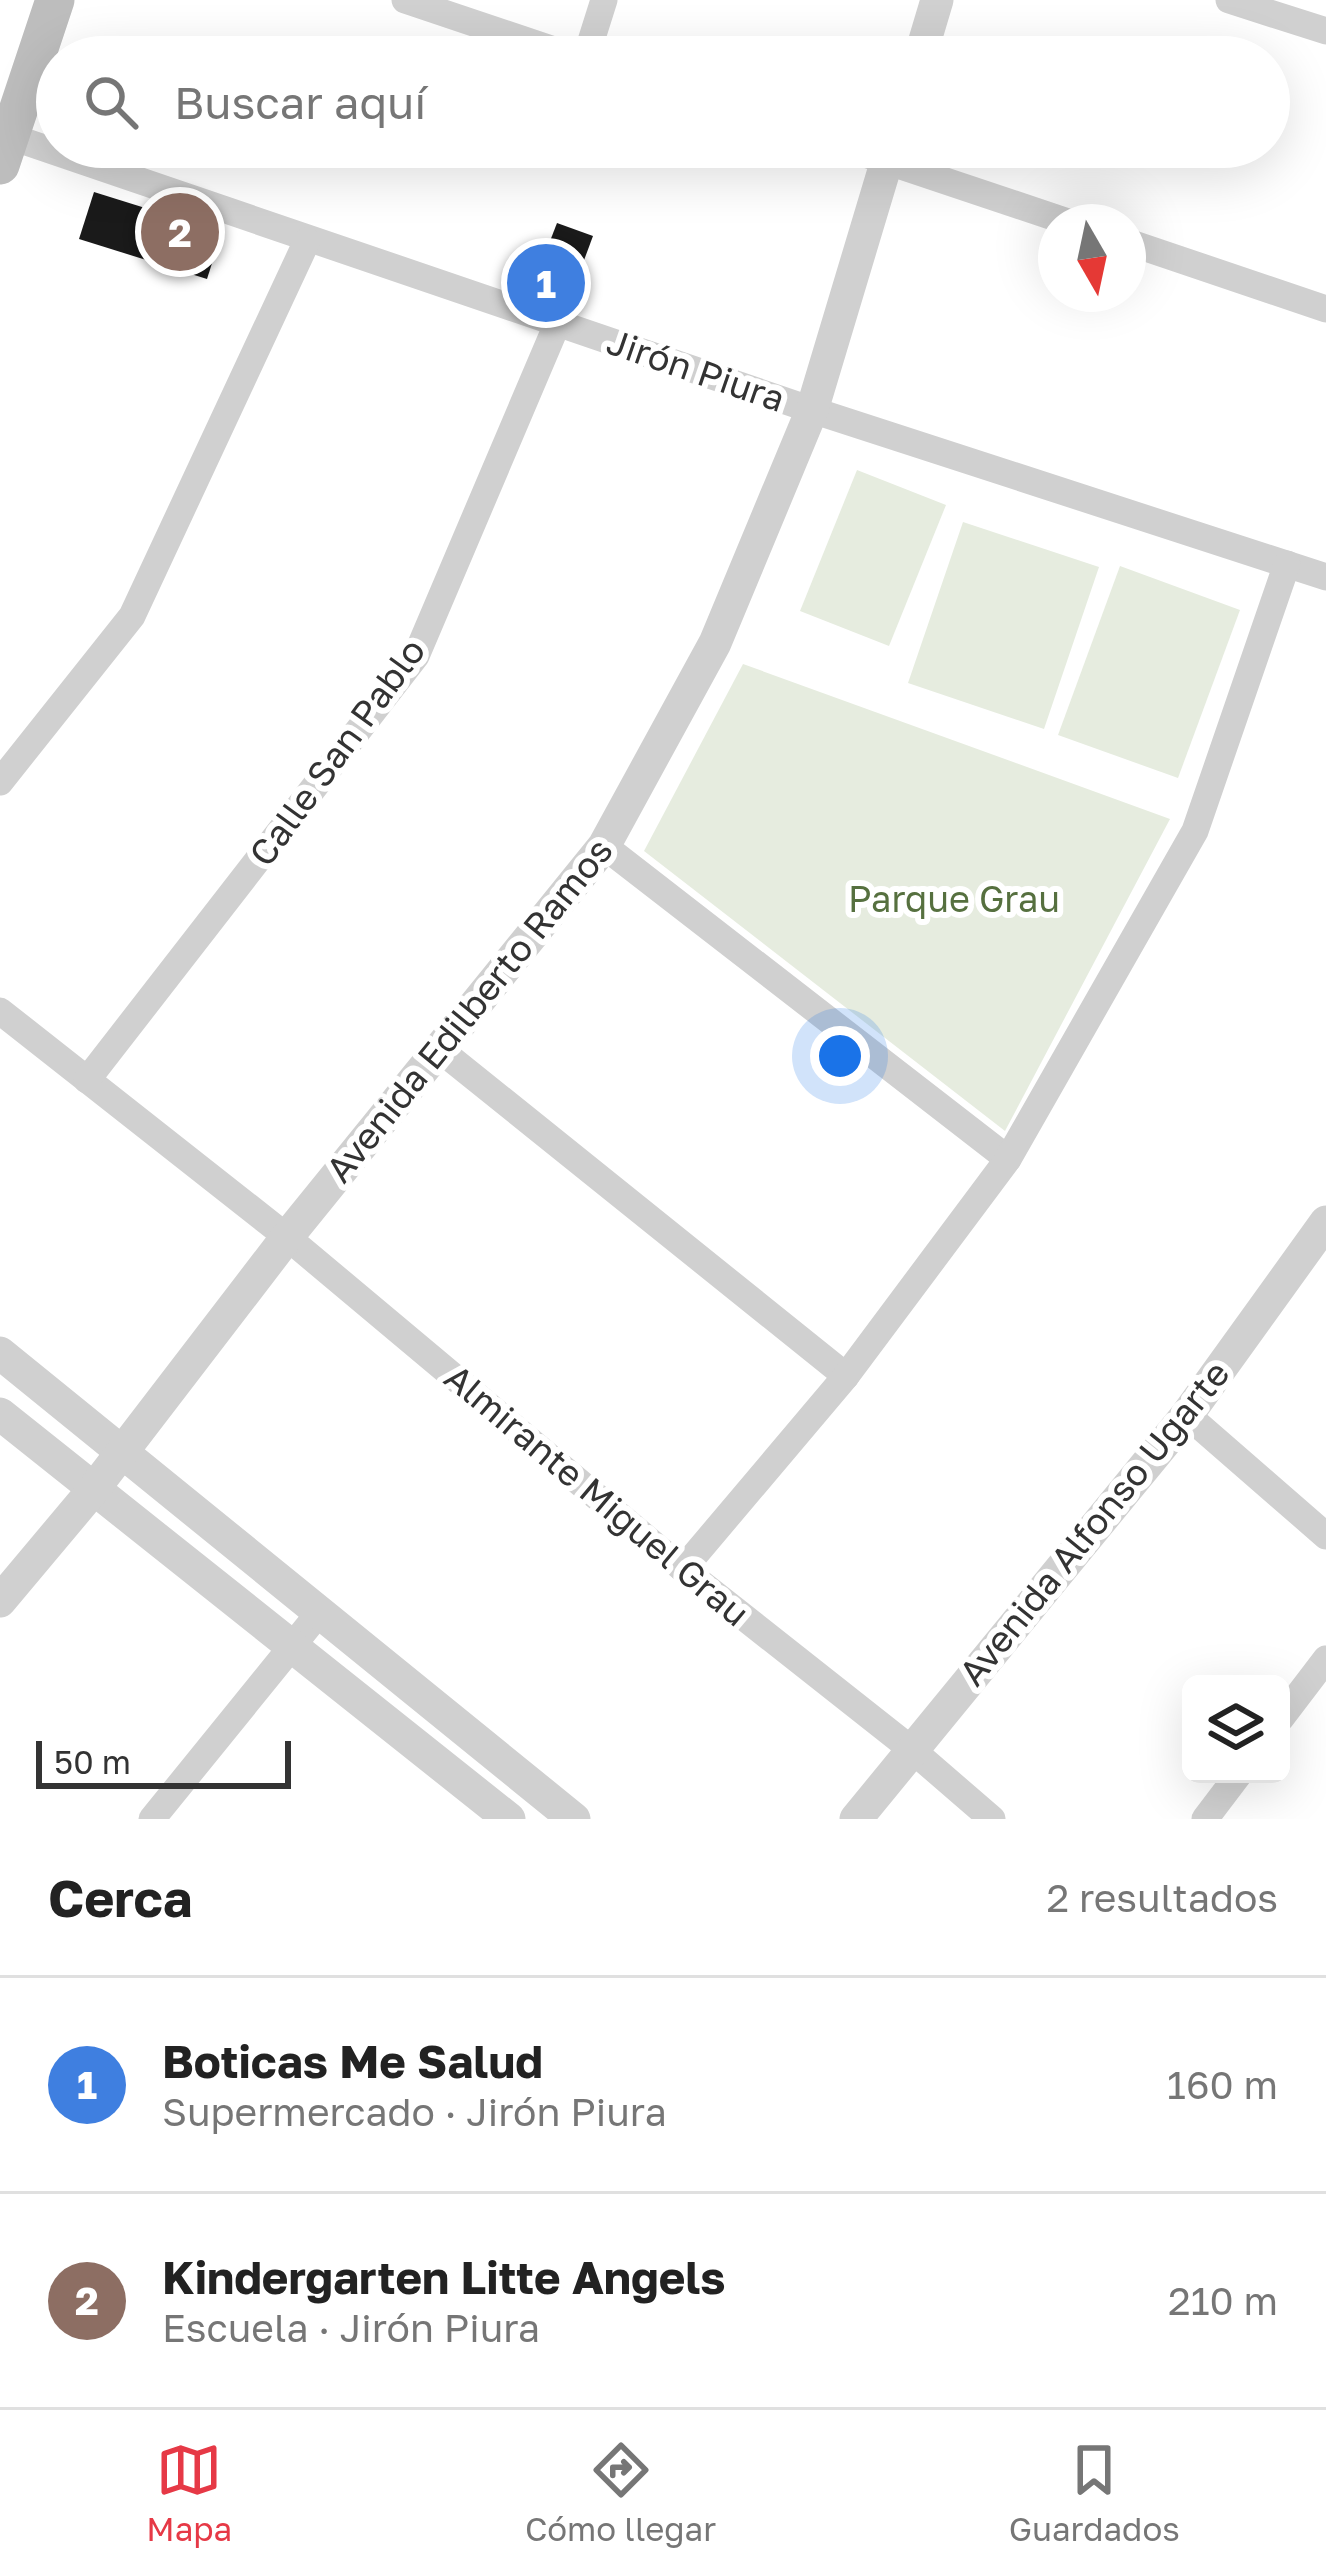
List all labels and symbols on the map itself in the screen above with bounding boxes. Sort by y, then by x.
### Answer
pin: 2 [141,187,219,277]
north arrow [1038,204,1146,312]
pin: 1 [507,238,585,328]
street label: Jirón Piura [602,319,791,420]
street label: Calle San Pablo [240,630,433,874]
street label: Avenida Edilberto Ramos [317,829,621,1190]
park label: Parque Grau [848,877,1060,920]
your location [810,1026,870,1086]
street label: Avenida Alfonso Ugarte [950,1352,1238,1693]
street label: Almirante Miguel Grau [437,1355,758,1634]
scale bar [36,1735,291,1788]

